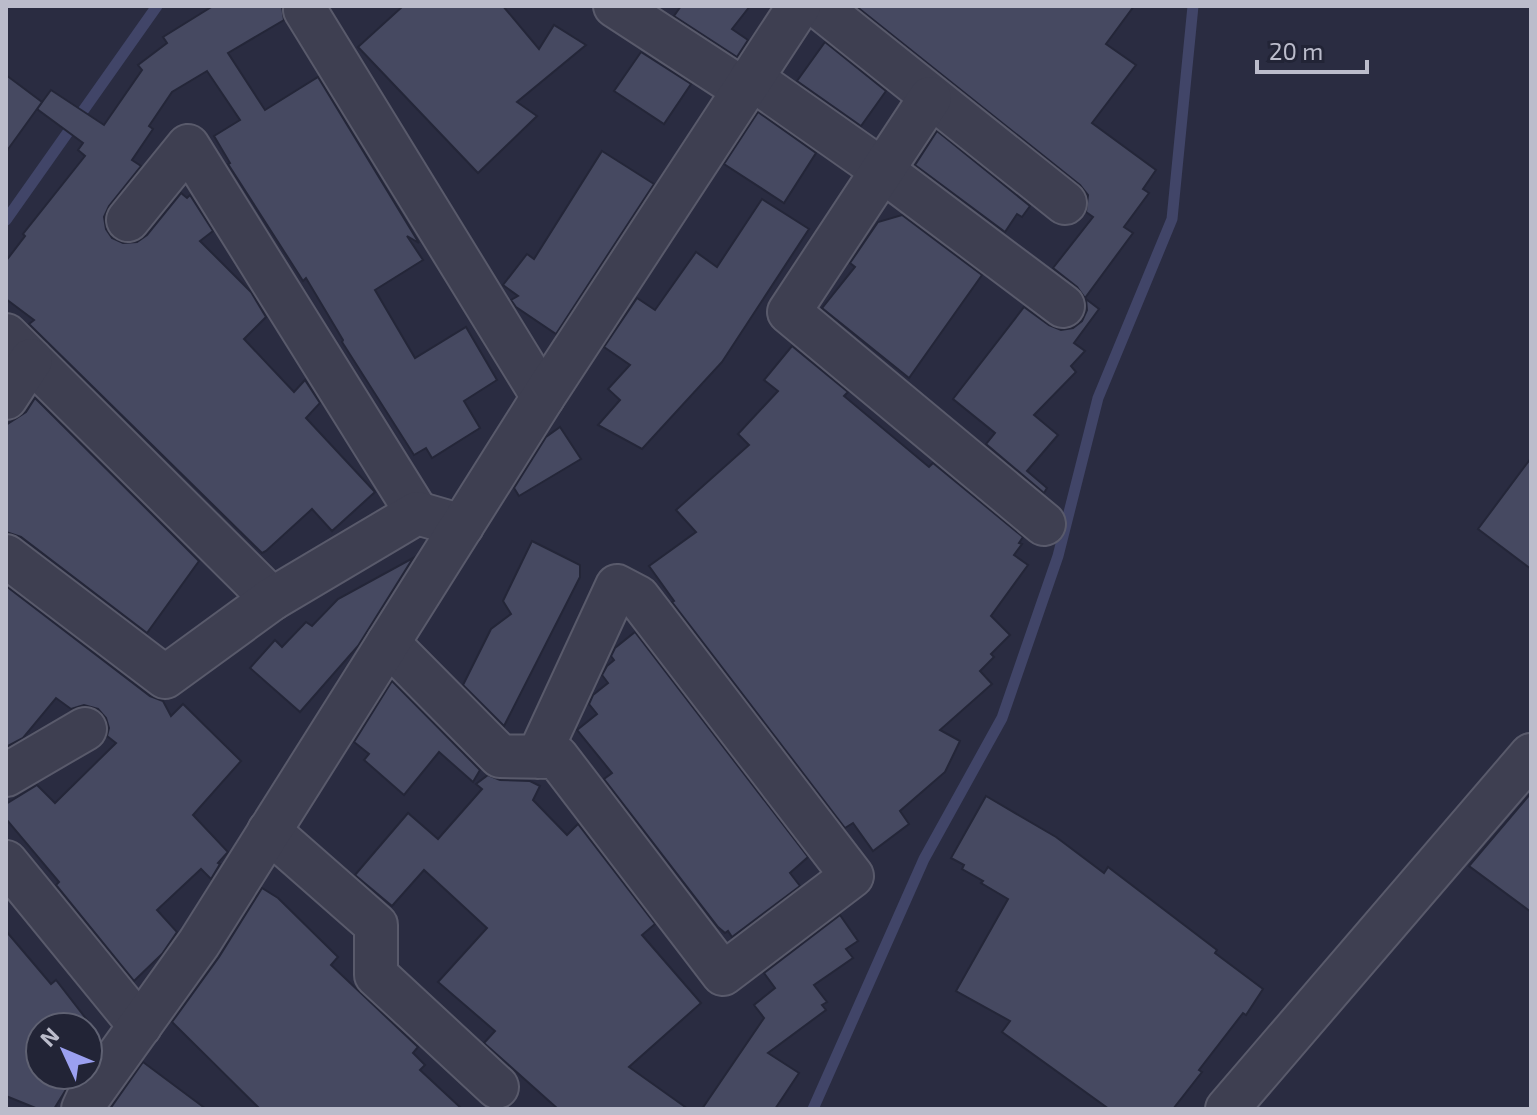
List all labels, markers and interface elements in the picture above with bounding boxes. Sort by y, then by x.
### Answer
scale bar [1257,24,1367,74]
text: 20 m [1269,36,1323,65]
north arrow [24,1011,104,1091]
text: N [34,1022,64,1051]

